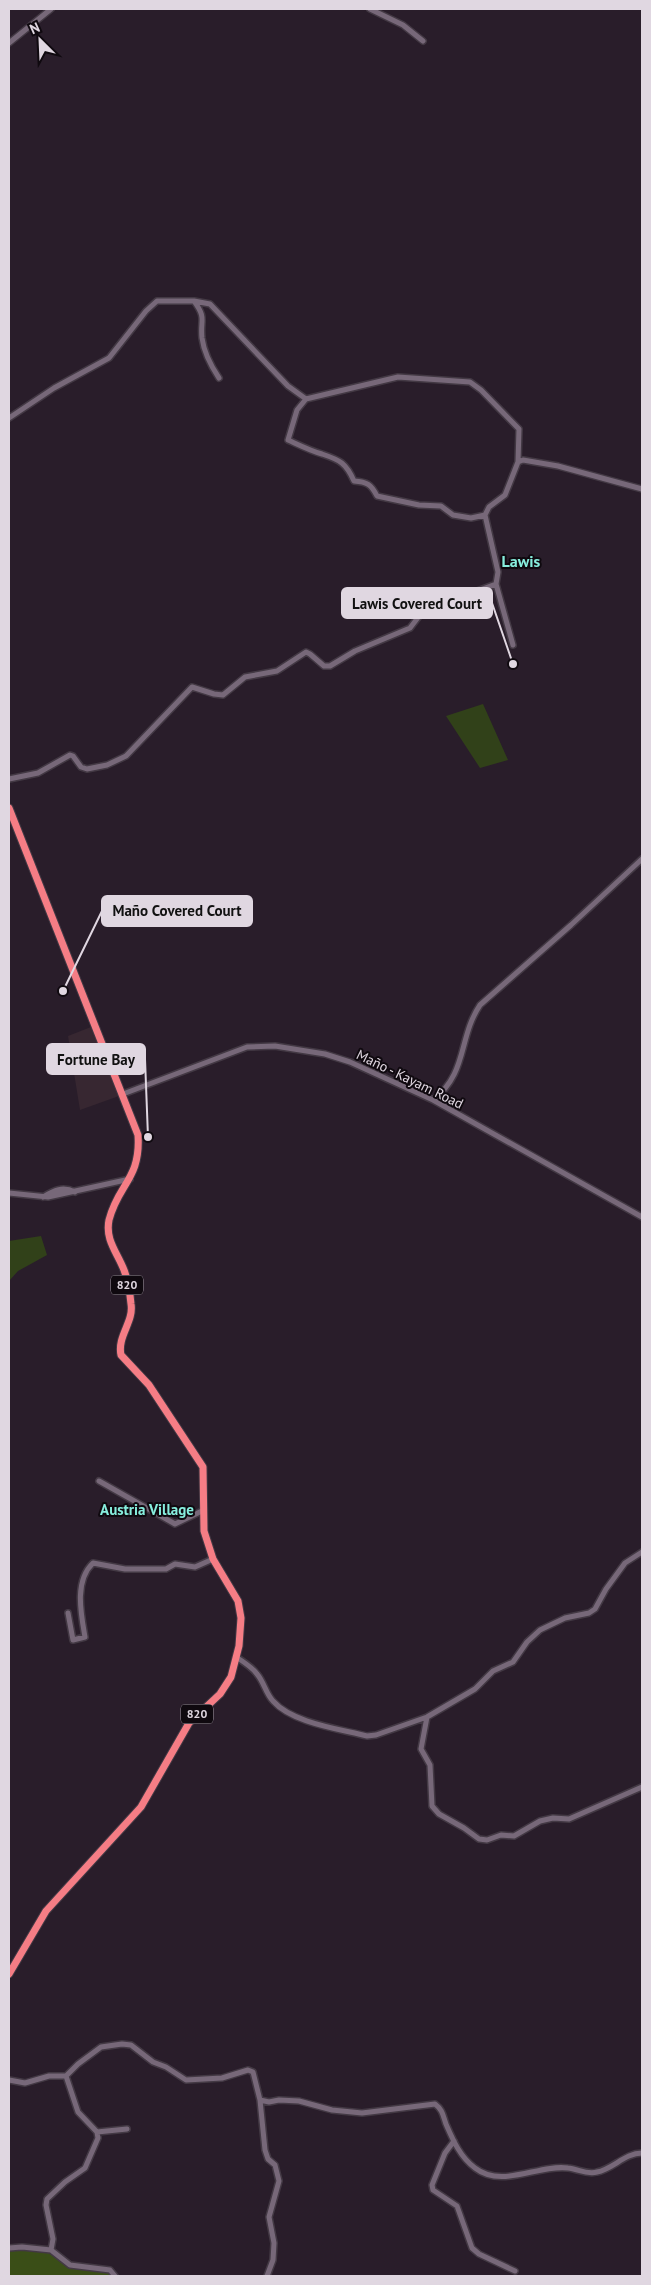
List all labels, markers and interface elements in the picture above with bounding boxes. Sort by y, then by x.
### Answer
north arrow [15,15,65,65]
text: N [27,18,43,38]
district label: Lawis [502,551,541,571]
callout: Lawis Covered Court [342,588,492,618]
text: Lawis Covered Court [352,594,483,613]
callout: Maño Covered Court [102,896,252,926]
text: Maño Covered Court [112,901,242,920]
callout: Fortune Bay [47,1044,145,1074]
street label: Maño - Kayam Road [354,1045,466,1113]
text: Fortune Bay [57,1050,136,1069]
road number: 820 [111,1276,143,1294]
district label: Austria Village [100,1500,194,1519]
road number: 820 [181,1705,213,1724]

